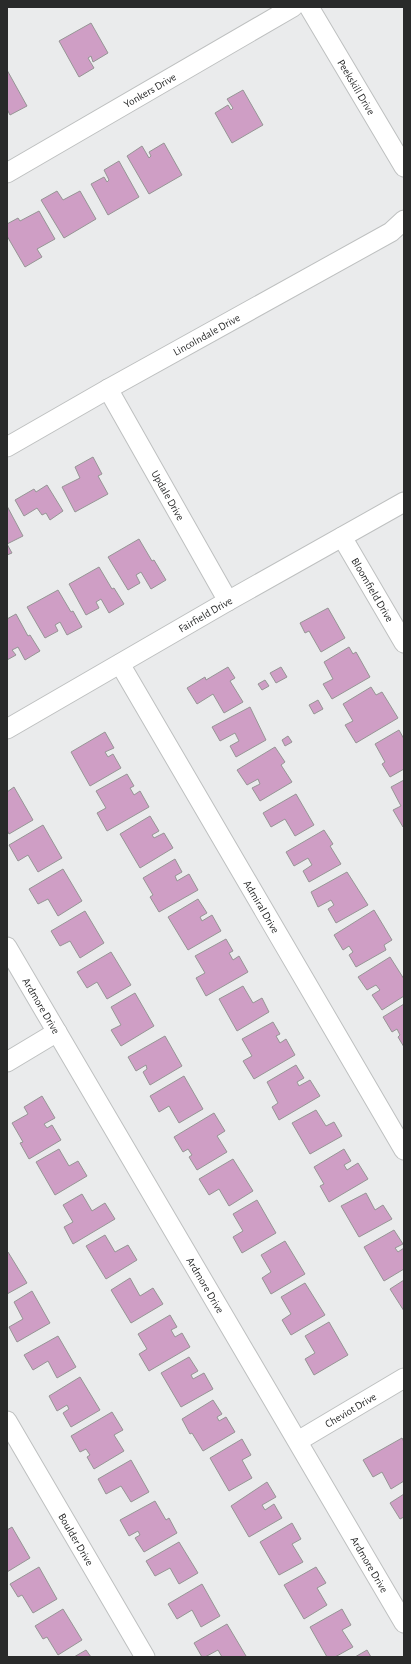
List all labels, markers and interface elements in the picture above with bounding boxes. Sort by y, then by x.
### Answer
street label: Peekskill Drive [336,57,377,117]
street label: Yonkers Drive [122,71,178,110]
street label: Lincolndale Drive [171,312,242,357]
street label: Updale Drive [150,468,187,522]
street label: Bloomfield Drive [350,556,396,624]
street label: Fairfield Drive [176,594,234,634]
street label: Admiral Drive [242,878,281,935]
street label: Ardmore Drive [21,976,62,1036]
street label: Ardmore Drive [185,1255,226,1315]
street label: Cheviot Drive [323,1390,378,1429]
street label: Boulder Drive [57,1511,96,1567]
street label: Ardmore Drive [349,1534,390,1594]

